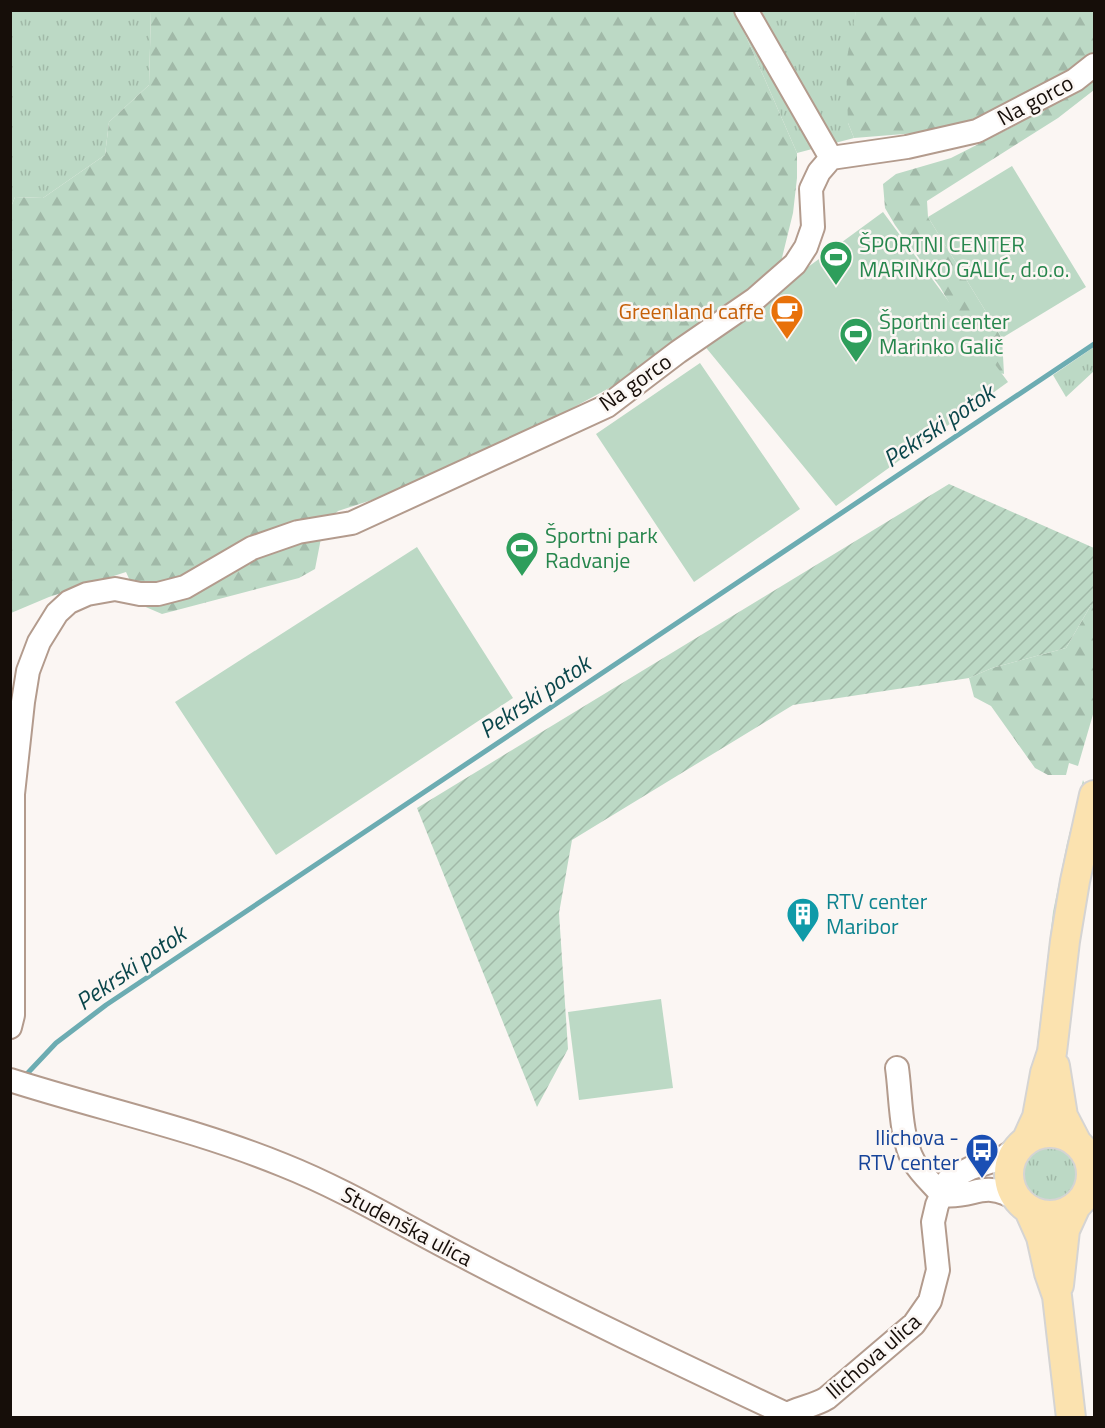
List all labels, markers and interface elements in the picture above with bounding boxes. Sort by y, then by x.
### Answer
street label: Na gorco [991,66,1079,134]
place label: ŠPORTNI CENTER MARINKO GALIĆ, d.o.o. [859,227,1069,286]
sports icon: ŠPORTNI CENTER MARINKO GALIĆ, d.o.o. [818,239,854,286]
cafe icon: Greenland caffe [769,293,805,340]
place label: Greenland caffe [619,294,764,328]
place label: Športni center Marinko Galič [879,304,1010,363]
sports icon: Športni center Marinko Galič [838,316,874,363]
street label: Na gorco [592,345,678,419]
water label: Pekrski potok [875,373,1004,476]
place label: Športni park Radvanje [545,518,658,577]
sports icon: Športni park Radvanje [504,530,540,577]
water label: Pekrski potok [471,644,600,747]
place label: RTV center Maribor [826,884,928,943]
building icon: RTV center Maribor [785,896,821,943]
water label: Pekrski potok [68,914,196,1019]
place label: Ilichova - RTV center [858,1120,959,1179]
bus stop icon: Ilichova - RTV center [964,1132,1000,1179]
street label: Studenška ulica [335,1177,479,1275]
street label: Ilichova ulica [818,1305,928,1407]

